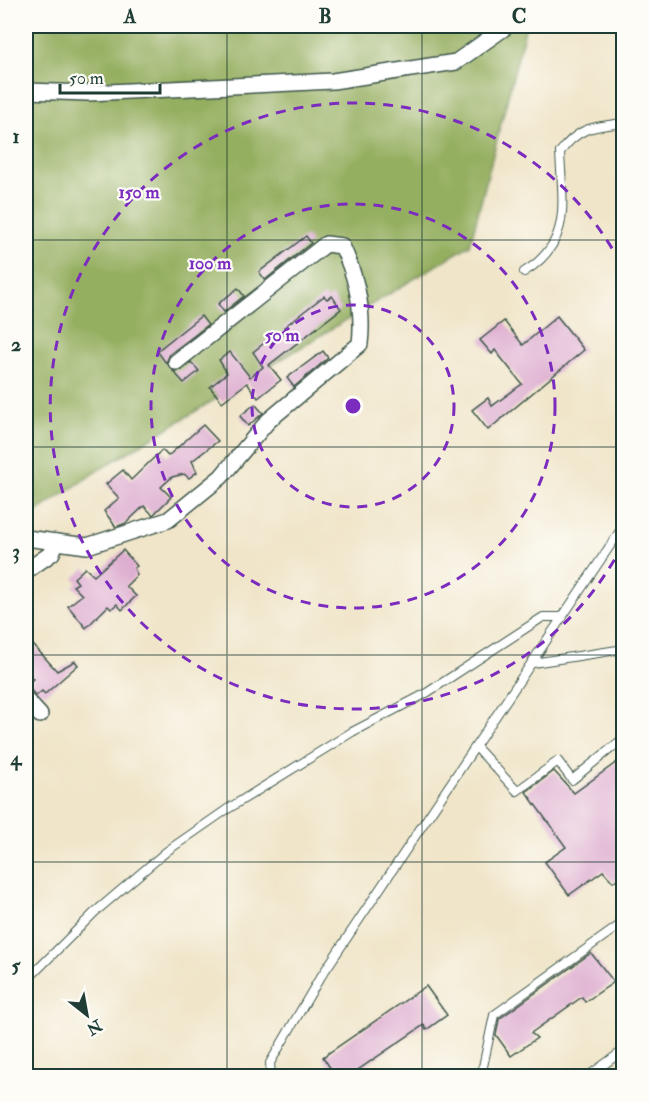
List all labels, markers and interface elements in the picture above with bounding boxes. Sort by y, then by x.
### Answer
text: A [123,4,137,29]
text: B [318,4,332,29]
text: C [512,4,526,29]
scale bar [60,57,160,95]
text: 50 m [69,67,104,90]
text: 1 [12,124,20,149]
text: 150 m [118,181,161,204]
text: 100 m [189,252,232,275]
text: 50 m [265,324,300,347]
text: 2 [11,332,21,357]
centre of rings [343,396,363,416]
text: 3 [12,539,20,564]
text: 4 [10,746,23,771]
text: 5 [12,953,22,978]
north arrow [57,985,117,1045]
text: N [82,1014,106,1040]

